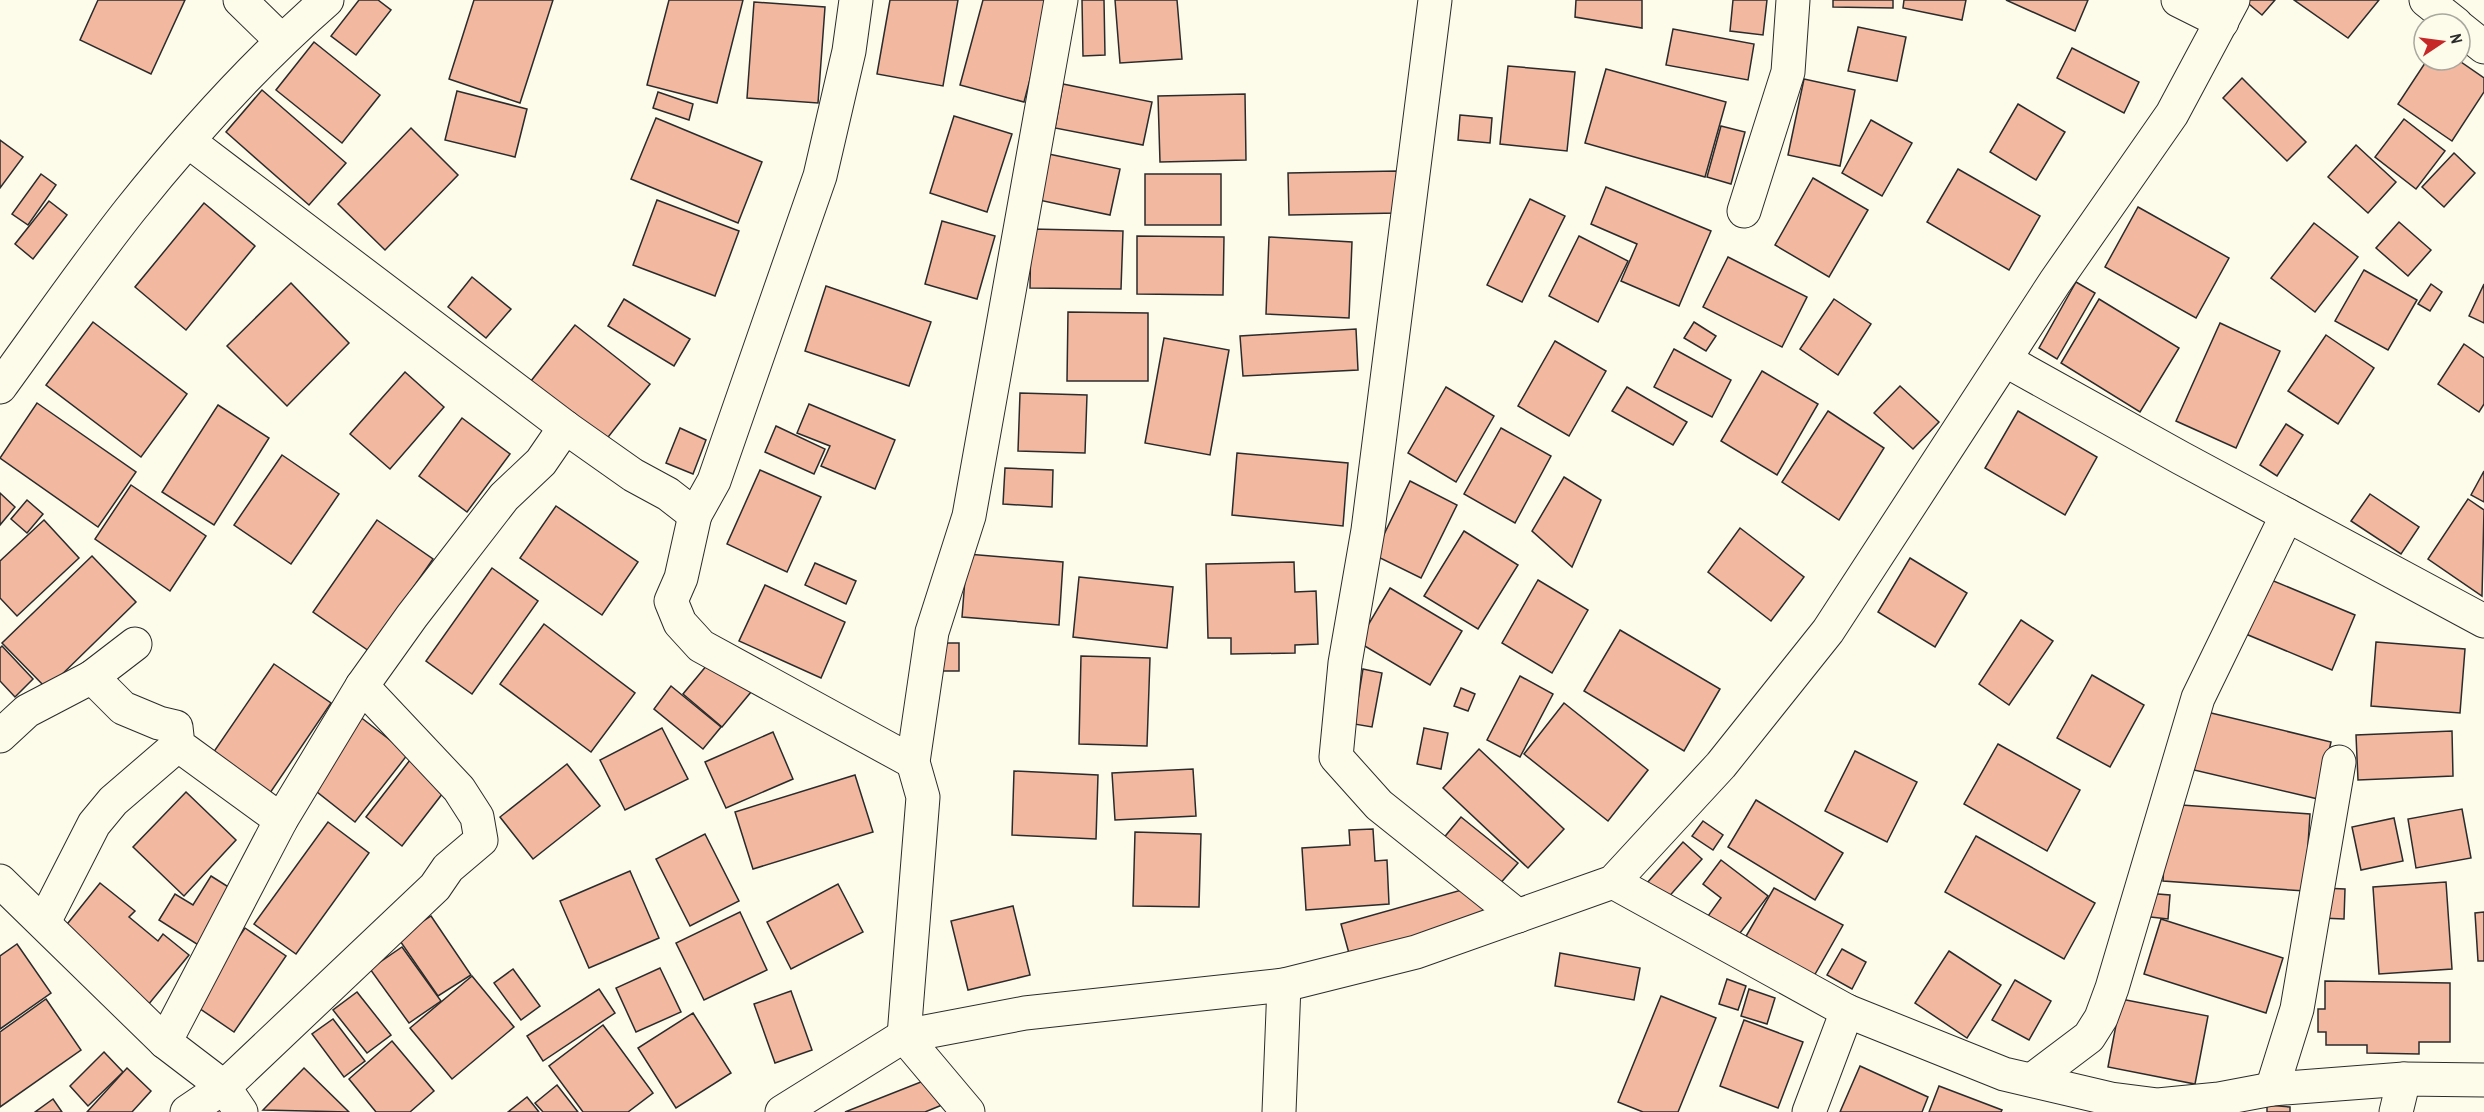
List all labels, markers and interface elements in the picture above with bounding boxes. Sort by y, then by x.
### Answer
north arrow [2412,12,2472,72]
text: N [2445,32,2468,46]

